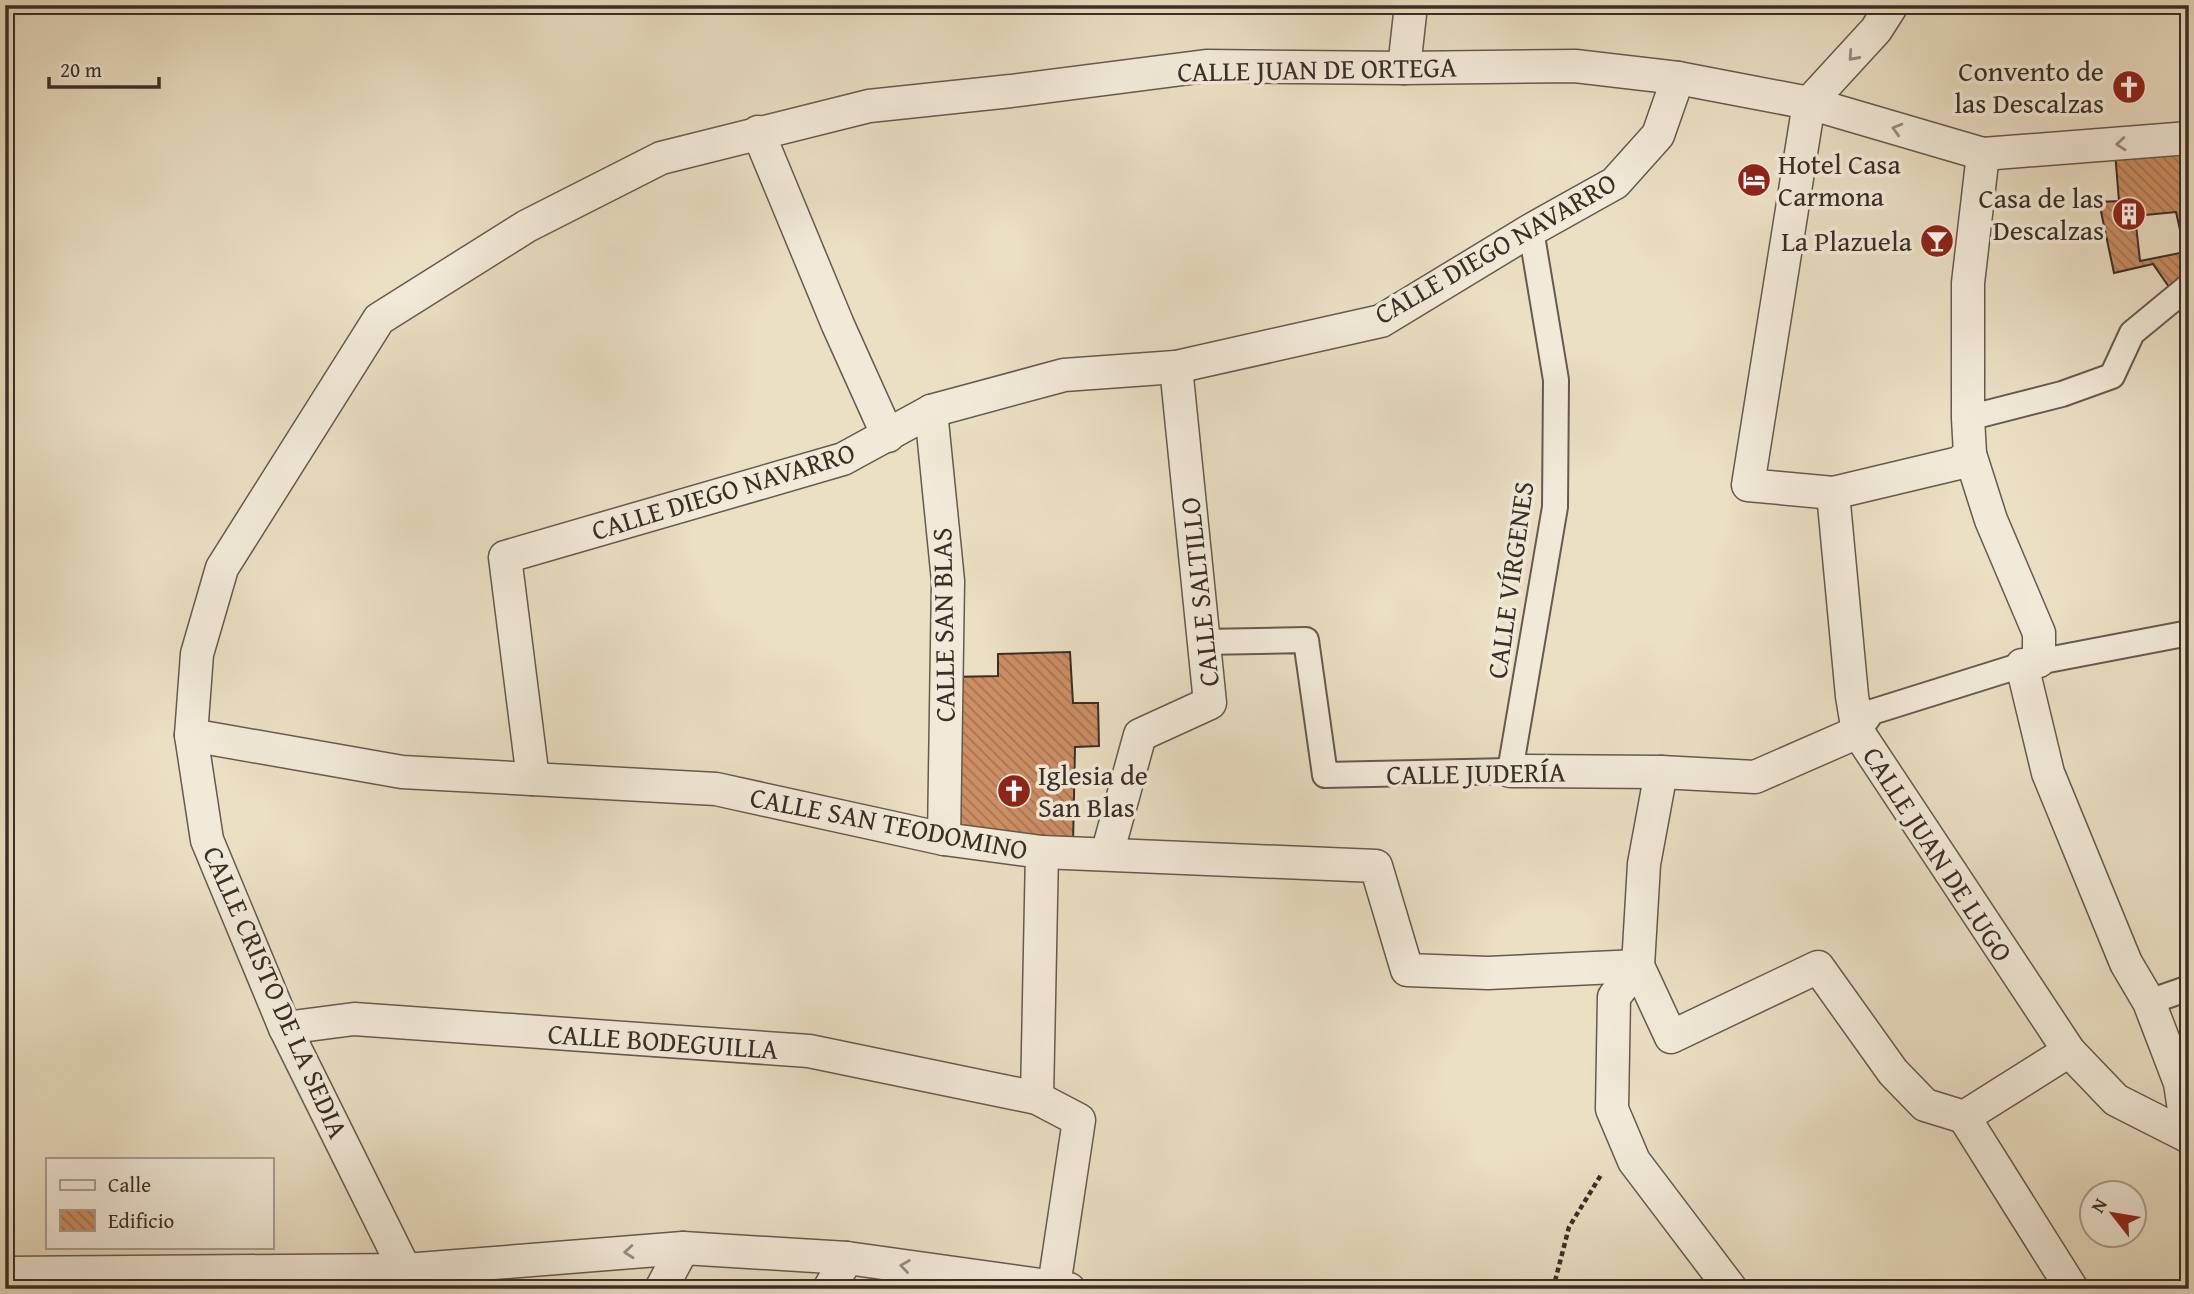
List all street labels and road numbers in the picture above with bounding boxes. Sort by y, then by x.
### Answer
street label: CALLE JUAN DE ORTEGA [1177,46,1457,91]
street label: CALLE DIEGO NAVARRO [1366,161,1623,334]
street label: CALLE DIEGO NAVARRO [586,431,860,550]
street label: CALLE VÍRGENES [1475,479,1544,681]
street label: CALLE SALTILLO [1168,495,1229,689]
street label: CALLE SAN BLAS [920,528,965,723]
street label: CALLE JUAN DE LUGO [1853,738,2024,969]
street label: CALLE JUDERÍA [1386,750,1566,795]
street label: CALLE SAN TEODOMINO [747,775,1031,870]
street label: CALLE CRISTO DE LA SEDIA [193,839,359,1145]
street label: CALLE BODEGUILLA [546,1012,780,1069]

